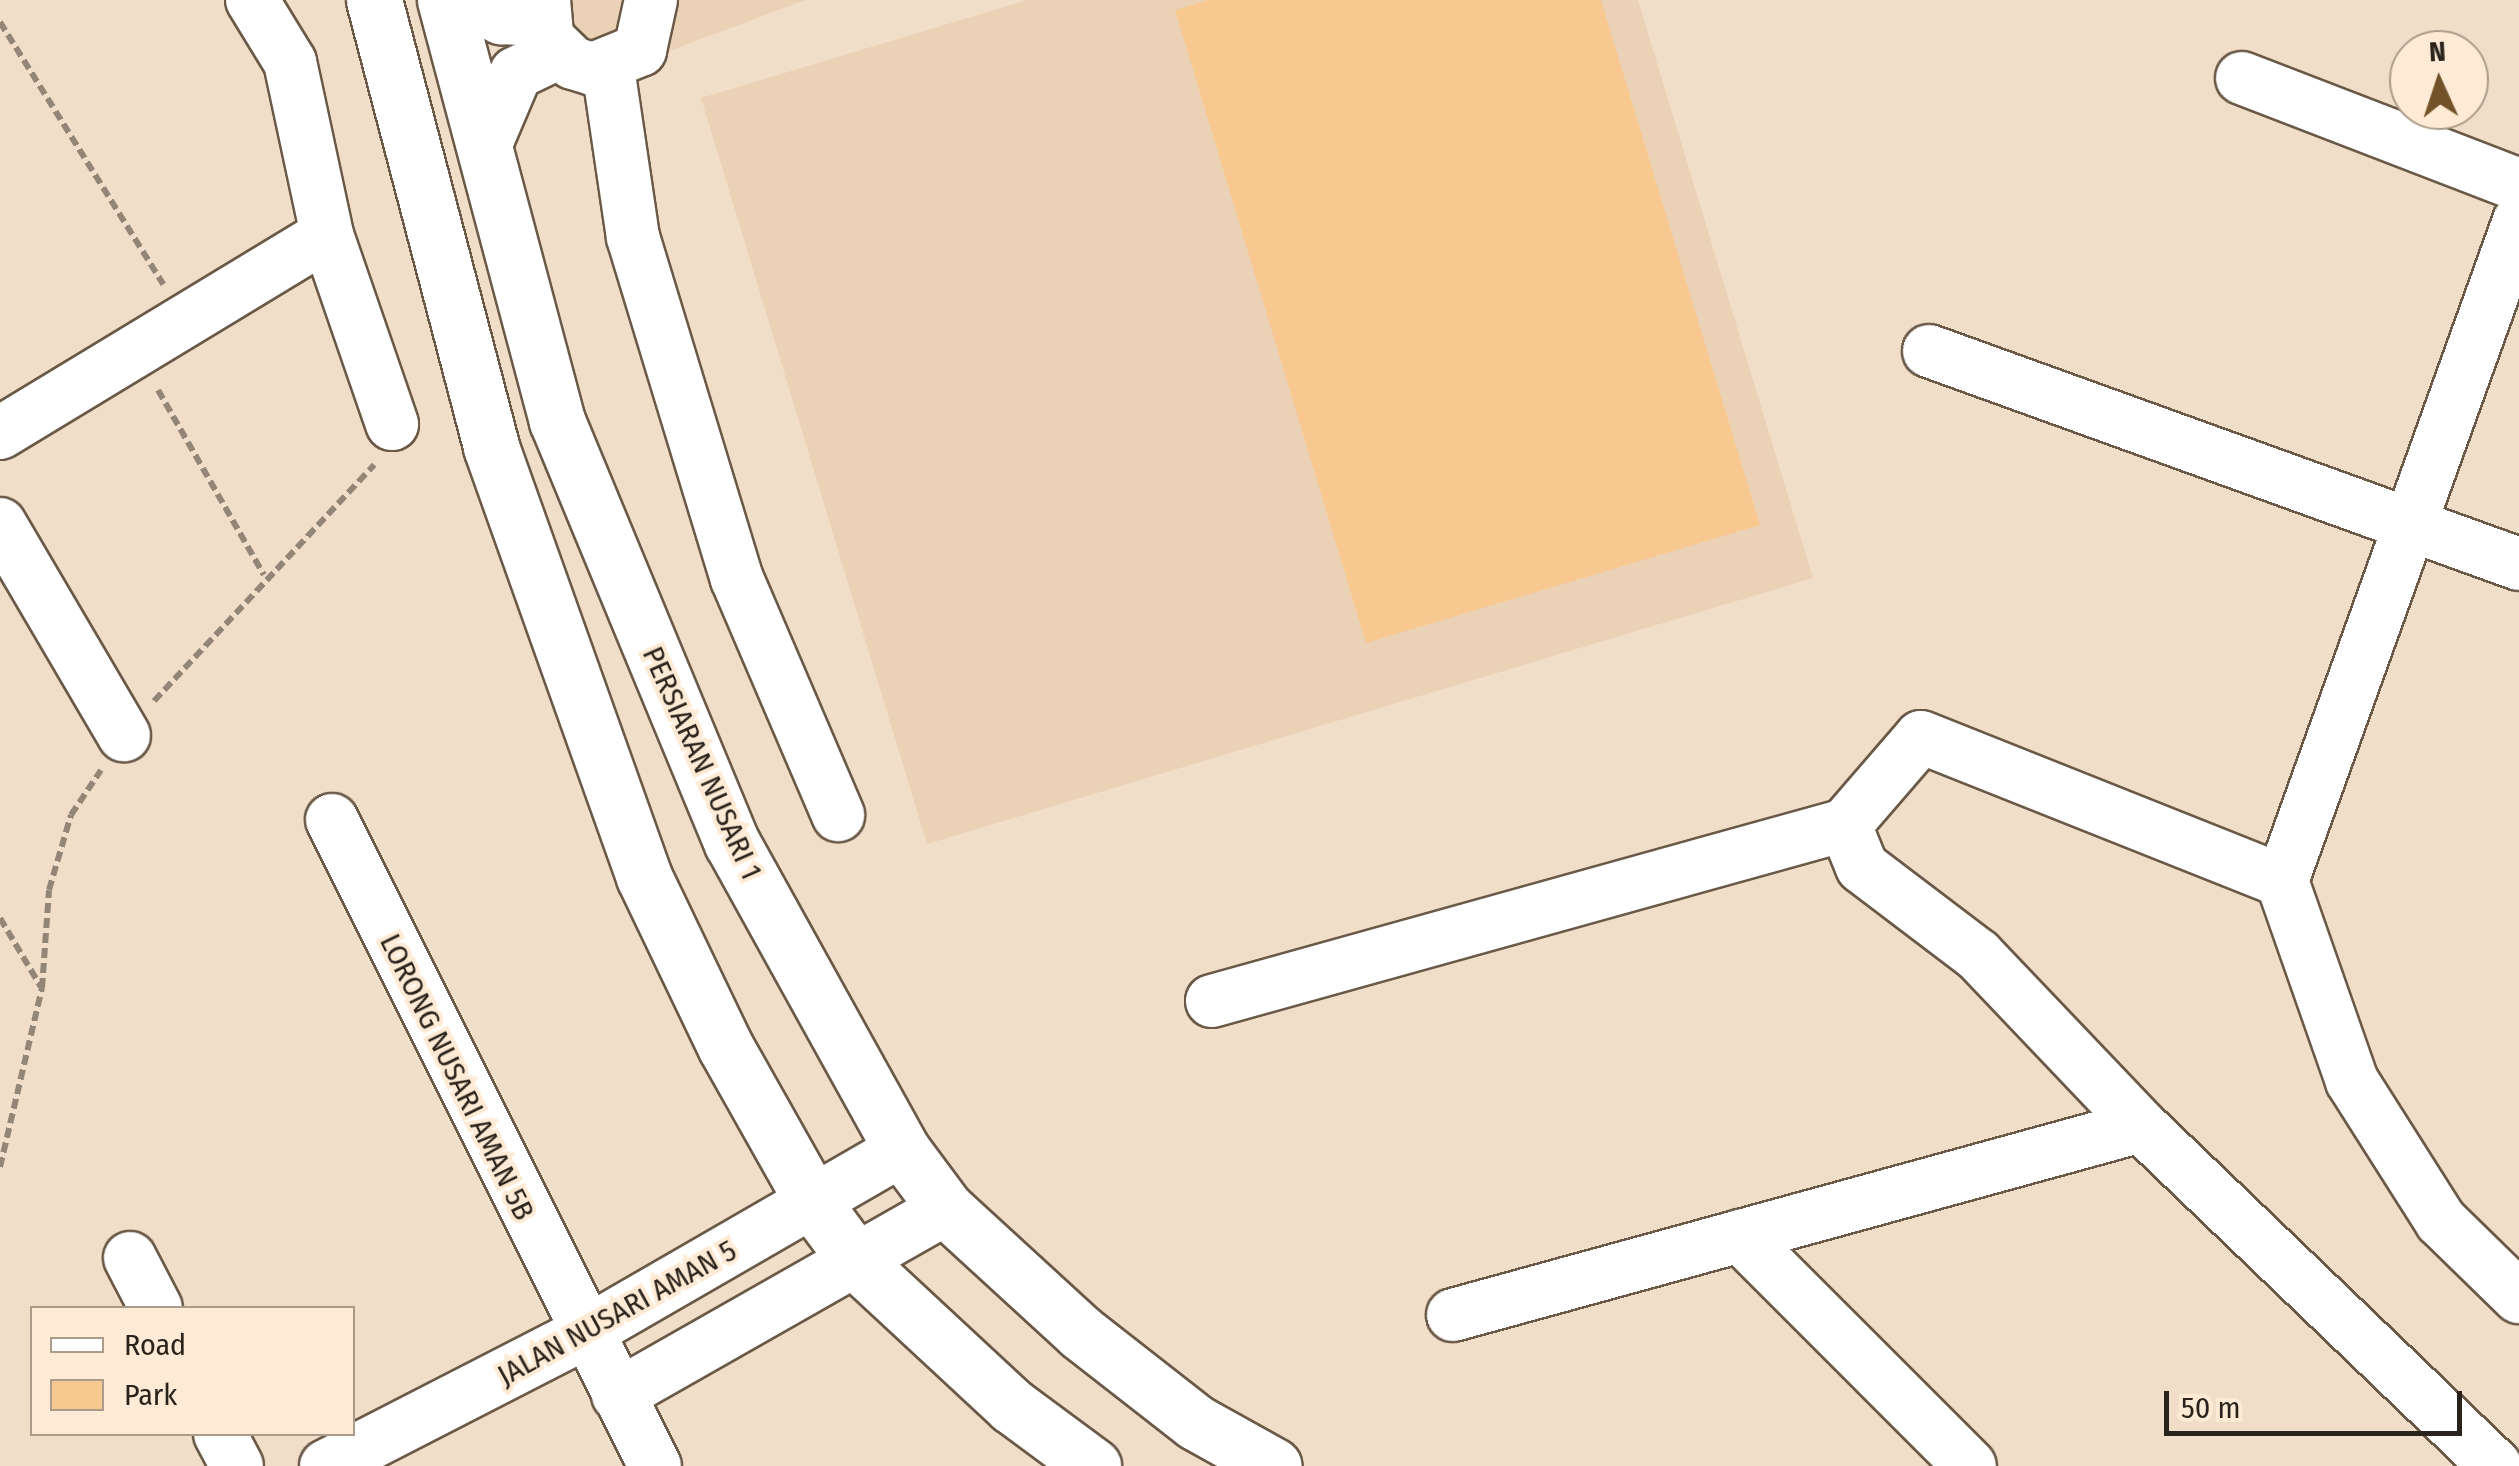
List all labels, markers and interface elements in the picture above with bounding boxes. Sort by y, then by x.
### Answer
north arrow [2389,30,2489,130]
text: N [2428,35,2447,68]
street label: PERSIARAN NUSARI 1 [635,641,769,885]
street label: LORONG NUSARI AMAN 5B [372,928,542,1226]
street label: JALAN NUSARI AMAN 5 [491,1232,743,1394]
legend [30,1306,355,1436]
text: Road [124,1327,186,1363]
scale bar [2169,1371,2466,1433]
text: Park [124,1377,177,1413]
text: 50 m [2181,1390,2241,1426]

